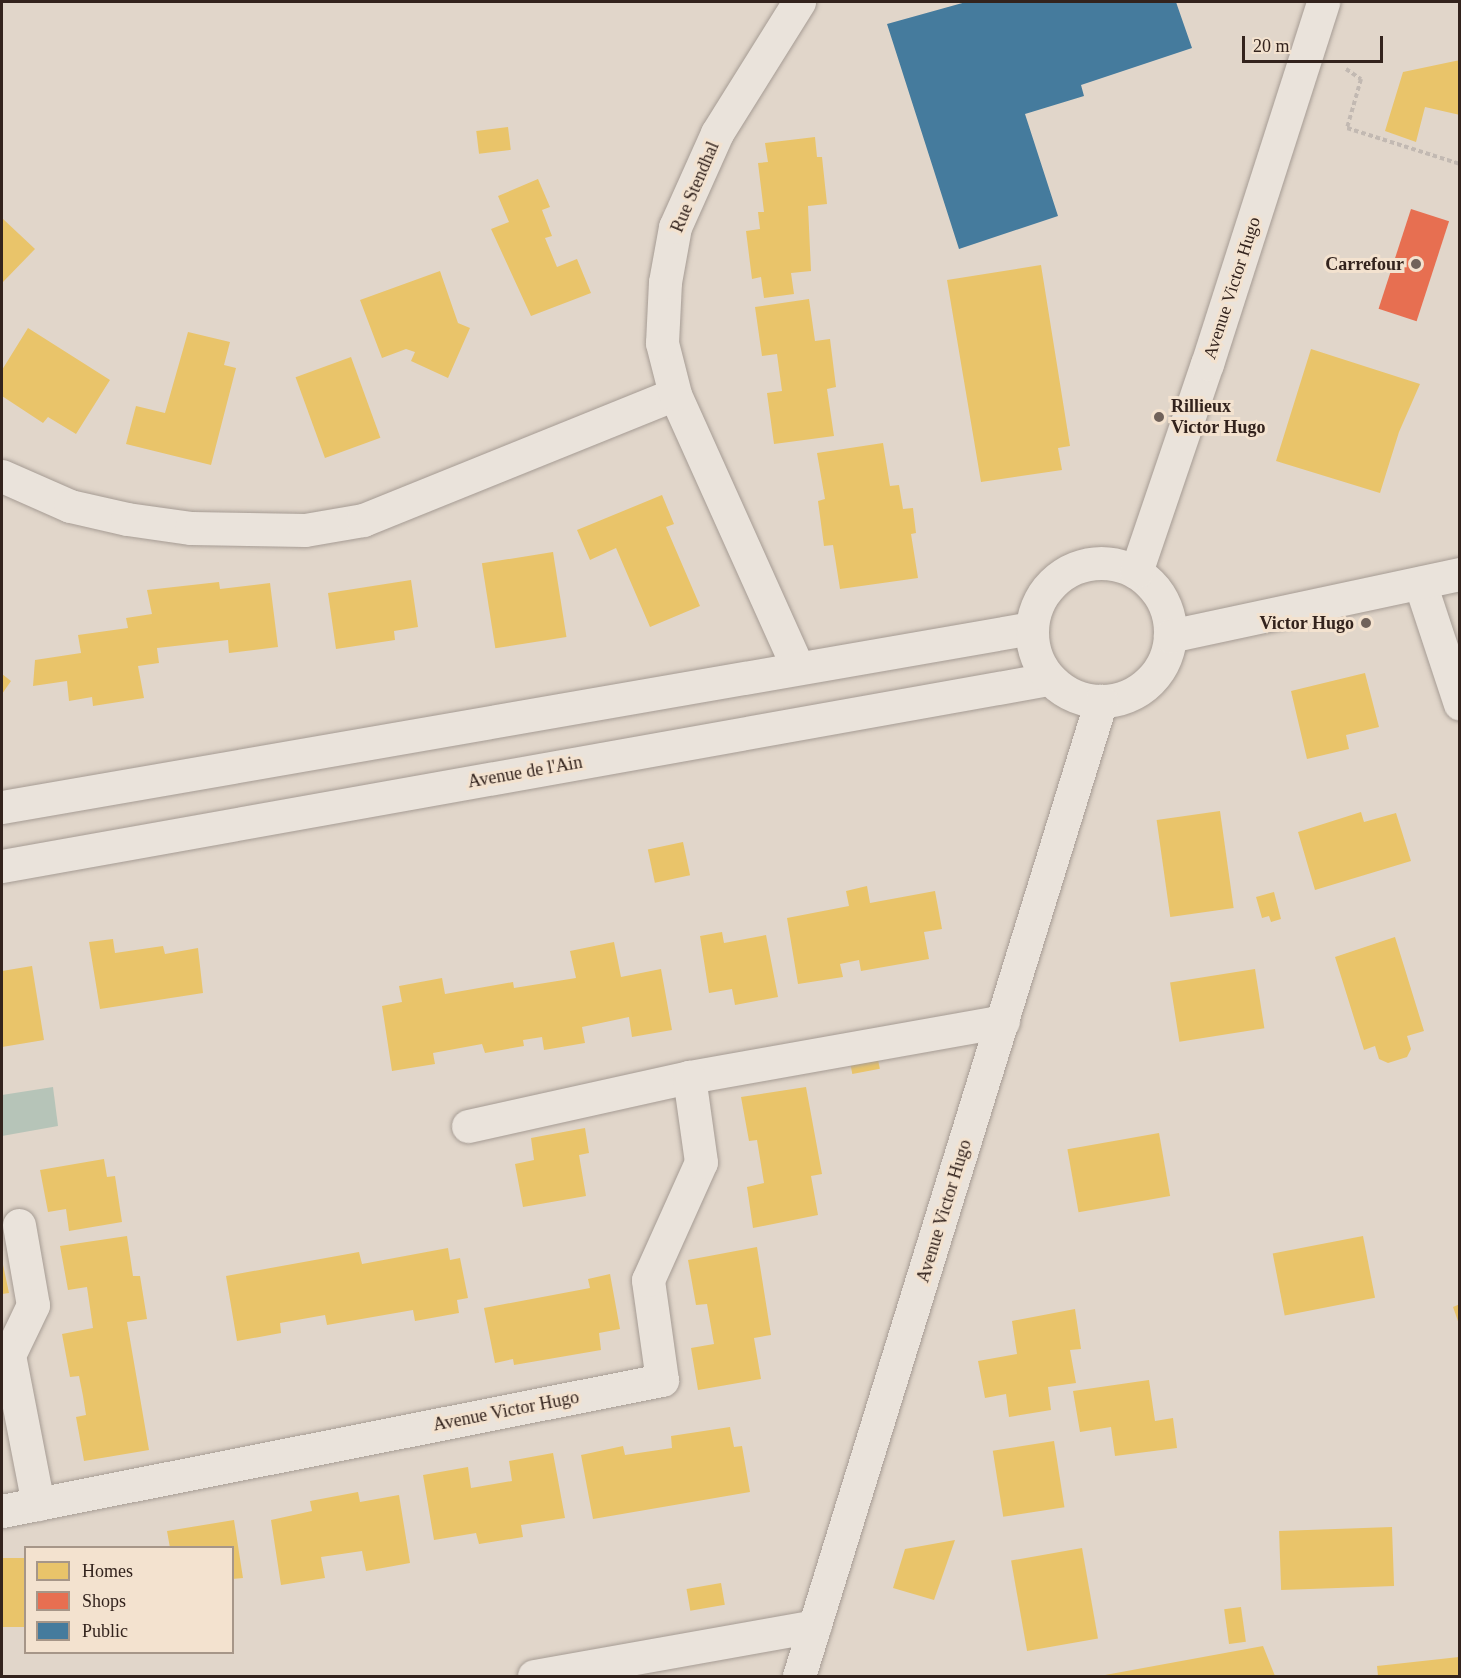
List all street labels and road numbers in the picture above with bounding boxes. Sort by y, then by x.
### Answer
street label: Rue Stendhal [666,138,724,236]
street label: Avenue Victor Hugo [1199,214,1265,362]
street label: Avenue de l'Ain [466,751,584,793]
street label: Avenue Victor Hugo [912,1137,976,1285]
street label: Avenue Victor Hugo [431,1386,581,1436]

